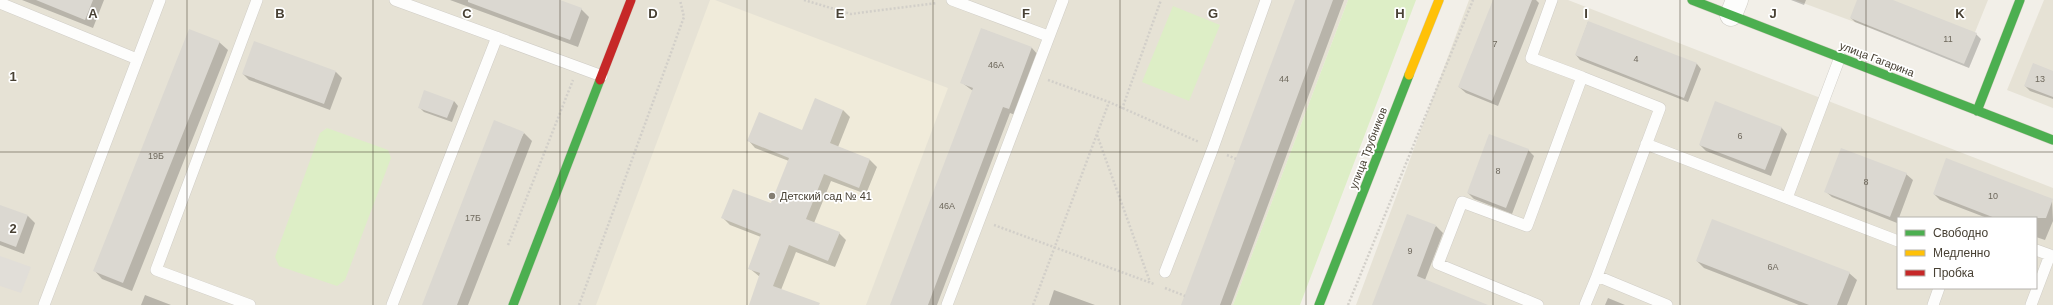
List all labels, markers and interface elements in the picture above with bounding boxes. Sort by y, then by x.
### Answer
text: A [88,6,98,21]
text: B [275,6,285,21]
text: C [462,6,472,21]
text: D [648,6,658,21]
text: E [836,6,845,21]
text: F [1022,6,1030,21]
text: G [1208,6,1218,21]
text: H [1395,6,1405,21]
text: I [1584,6,1588,21]
text: J [1769,6,1777,21]
text: K [1955,6,1965,21]
house number: 11 [1943,34,1953,44]
house number: 7 [1492,39,1498,49]
street label: улица Гагарина [1838,39,1917,79]
house number: 4 [1633,54,1639,64]
house number: 46А [988,60,1004,70]
text: 1 [9,69,17,84]
house number: 44 [1279,74,1289,84]
house number: 13 [2035,74,2045,84]
street label: улица Трубников [1347,105,1389,190]
house number: 6 [1737,131,1743,141]
house number: 19Б [148,151,164,161]
house number: 8 [1495,166,1501,176]
house number: 8 [1863,177,1869,187]
place label: Детский сад № 41 [780,190,872,202]
marker: Детский сад № 41 [767,191,777,201]
house number: 10 [1988,191,1998,201]
house number: 46А [939,201,955,211]
house number: 17Б [465,213,481,223]
legend [1897,217,2037,289]
text: 2 [9,221,17,236]
text: Свободно [1933,226,1988,240]
house number: 9 [1407,246,1413,256]
text: Медленно [1933,246,1990,260]
house number: 6А [1767,262,1779,272]
text: Пробка [1933,266,1974,280]

